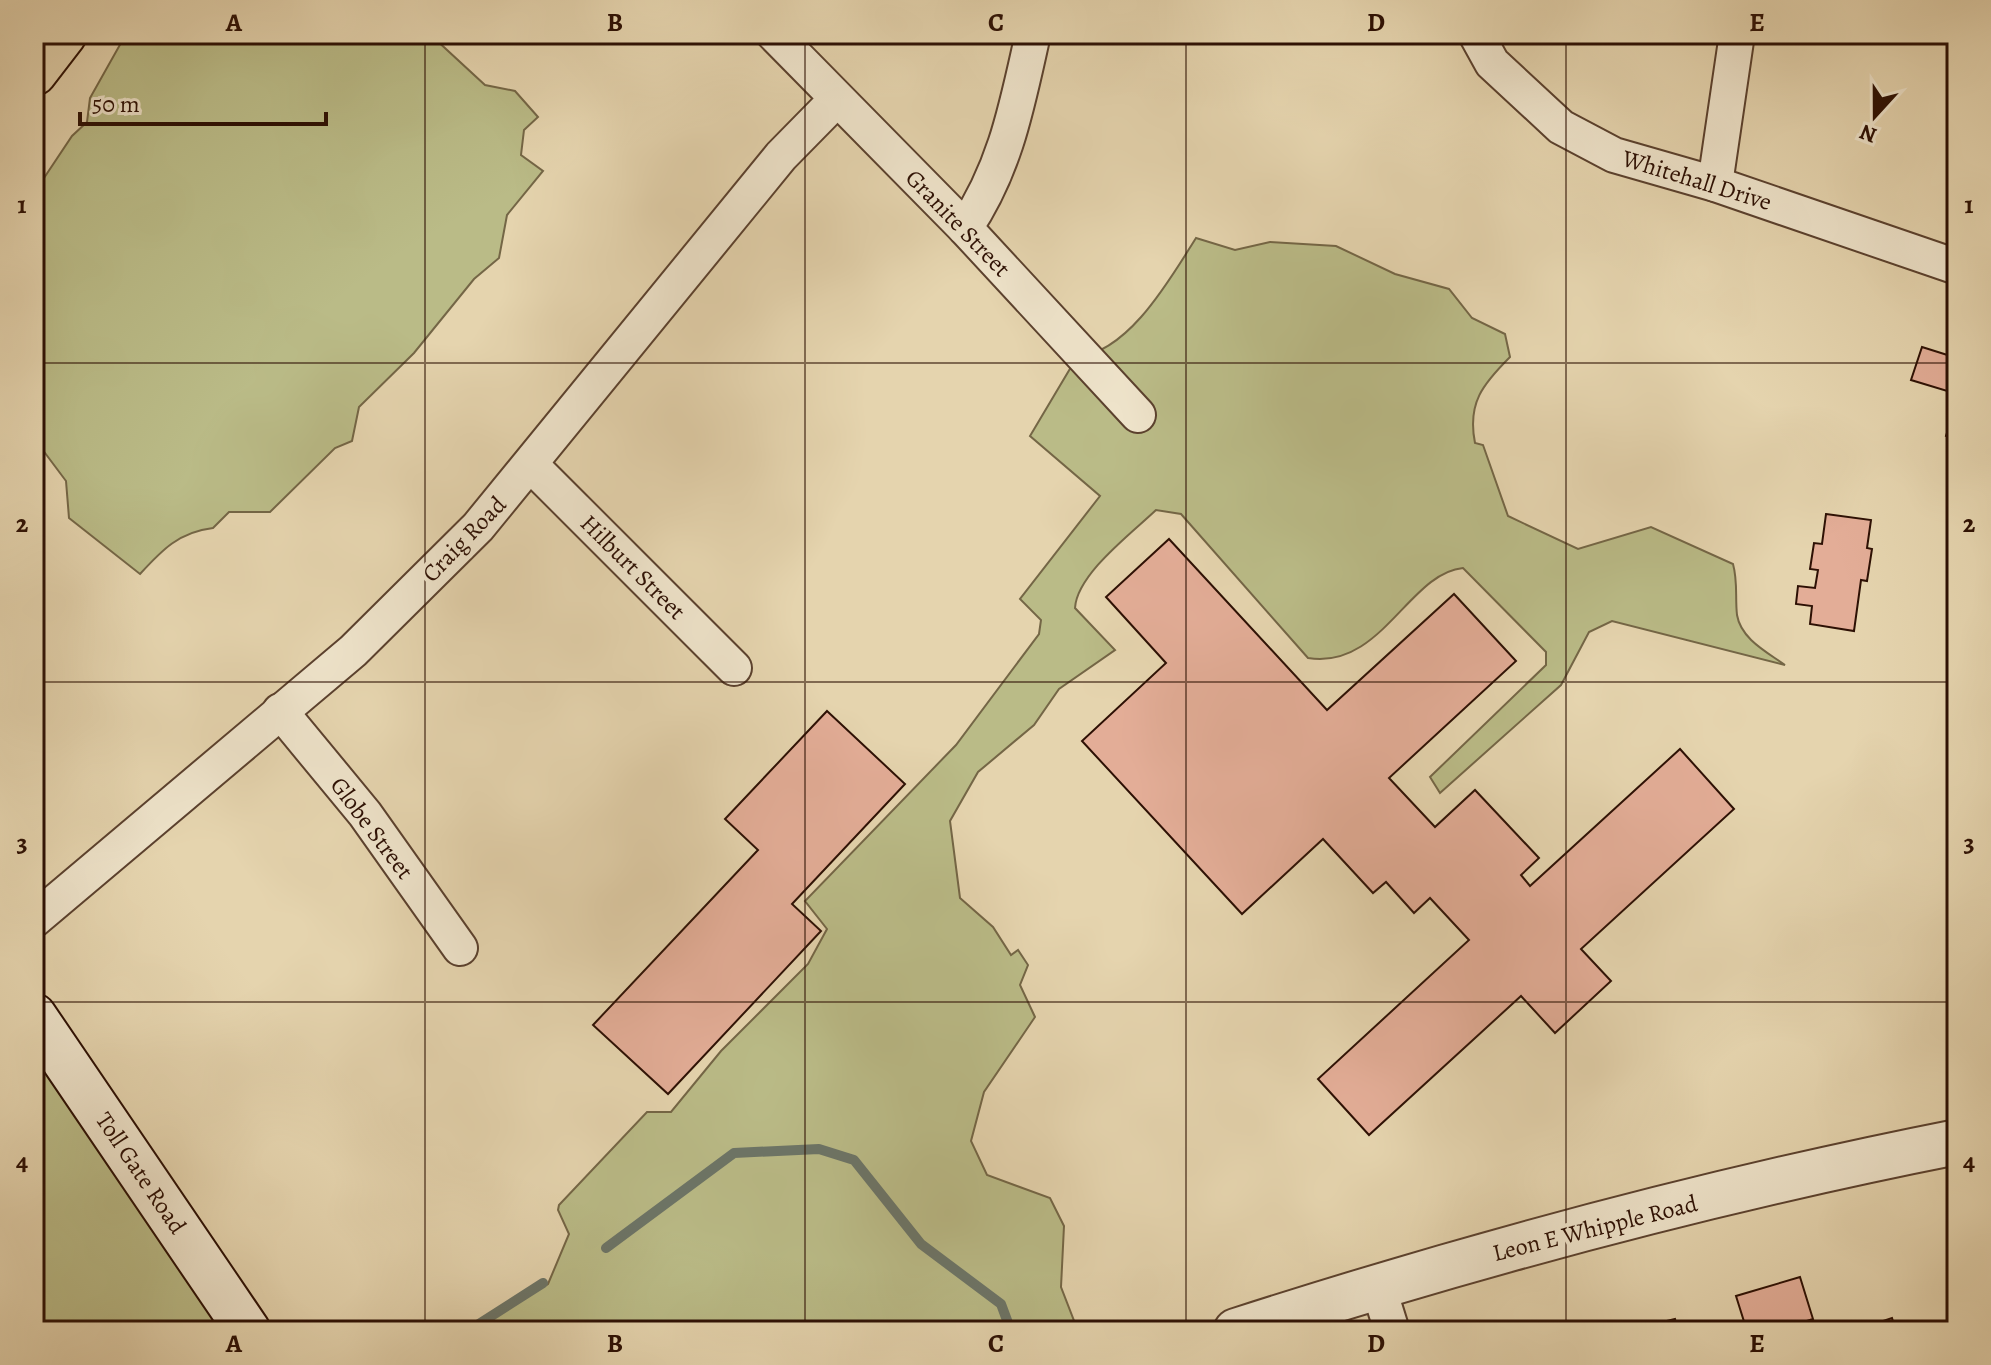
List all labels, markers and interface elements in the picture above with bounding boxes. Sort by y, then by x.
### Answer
text: A [225,5,243,40]
text: B [607,5,623,40]
text: C [988,5,1004,40]
text: D [1367,5,1385,40]
text: E [1749,5,1765,40]
scale bar [80,76,326,126]
north arrow [1835,76,1915,156]
text: 50 m [92,88,140,120]
text: N [1855,117,1881,151]
street label: Whitehall Drive [1617,142,1776,218]
street label: Granite Street [899,162,1018,284]
text: 1 [17,187,27,222]
text: 1 [1964,187,1974,222]
street label: Craig Road [415,489,513,589]
text: 2 [16,506,29,541]
text: 2 [1963,506,1976,541]
street label: Hilburt Street [573,507,693,627]
street label: Globe Street [323,770,421,886]
text: 3 [16,825,28,860]
text: 3 [1963,825,1975,860]
street label: Toll Gate Road [88,1106,194,1240]
text: 4 [16,1144,28,1179]
text: 4 [1963,1144,1975,1179]
street label: Leon E Whipple Road [1489,1187,1701,1269]
text: A [225,1326,243,1361]
text: B [607,1326,623,1361]
text: C [988,1326,1004,1361]
text: D [1367,1326,1385,1361]
text: E [1749,1326,1765,1361]

